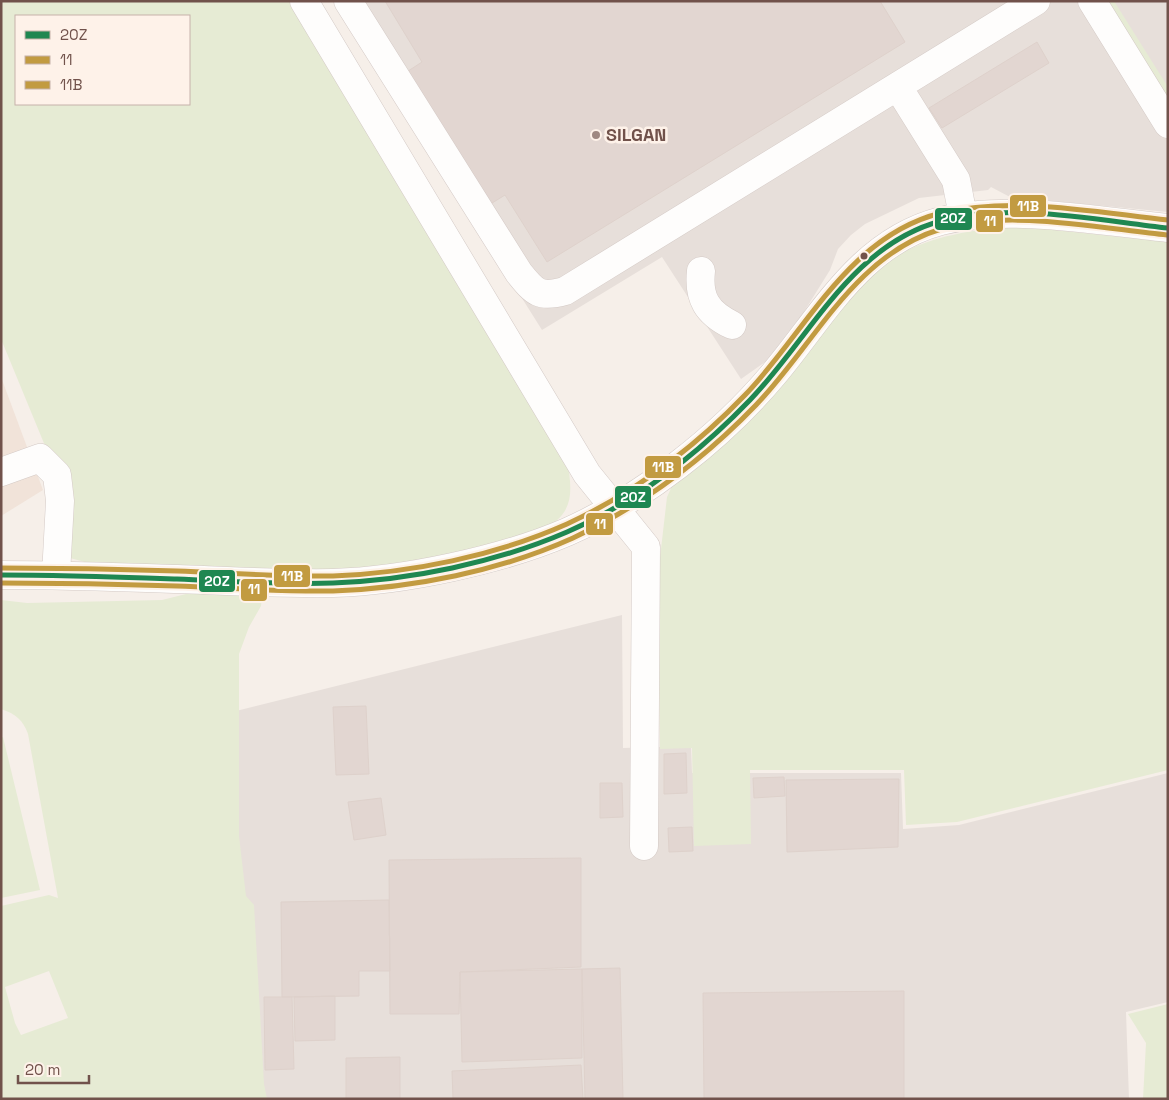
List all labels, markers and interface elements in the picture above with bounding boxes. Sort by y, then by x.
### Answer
legend [15,15,190,105]
text: 20Z [60,25,87,44]
text: 11 [60,50,73,69]
text: 11B [60,75,83,94]
place label: SILGAN [606,123,666,146]
marker: SILGAN [590,129,602,141]
line badge: 11B [1009,194,1047,218]
text: 11B [1017,197,1039,215]
line badge: 20Z [934,207,973,231]
text: 20Z [940,209,966,227]
line badge: 11 [975,209,1004,233]
text: 11 [984,212,996,230]
unlabelled marker [859,251,869,261]
line badge: 11B [644,455,682,479]
text: 11B [652,458,674,476]
line badge: 20Z [614,485,652,509]
text: 20Z [620,488,646,506]
line badge: 11 [585,512,614,536]
text: 11 [594,515,606,533]
line badge: 11B [273,564,311,588]
text: 11B [281,567,303,585]
line badge: 20Z [198,569,236,593]
text: 20Z [204,572,230,590]
line badge: 11 [240,578,268,602]
text: 11 [248,580,260,598]
scale bar [18,1052,89,1084]
text: 20 m [25,1060,60,1079]

